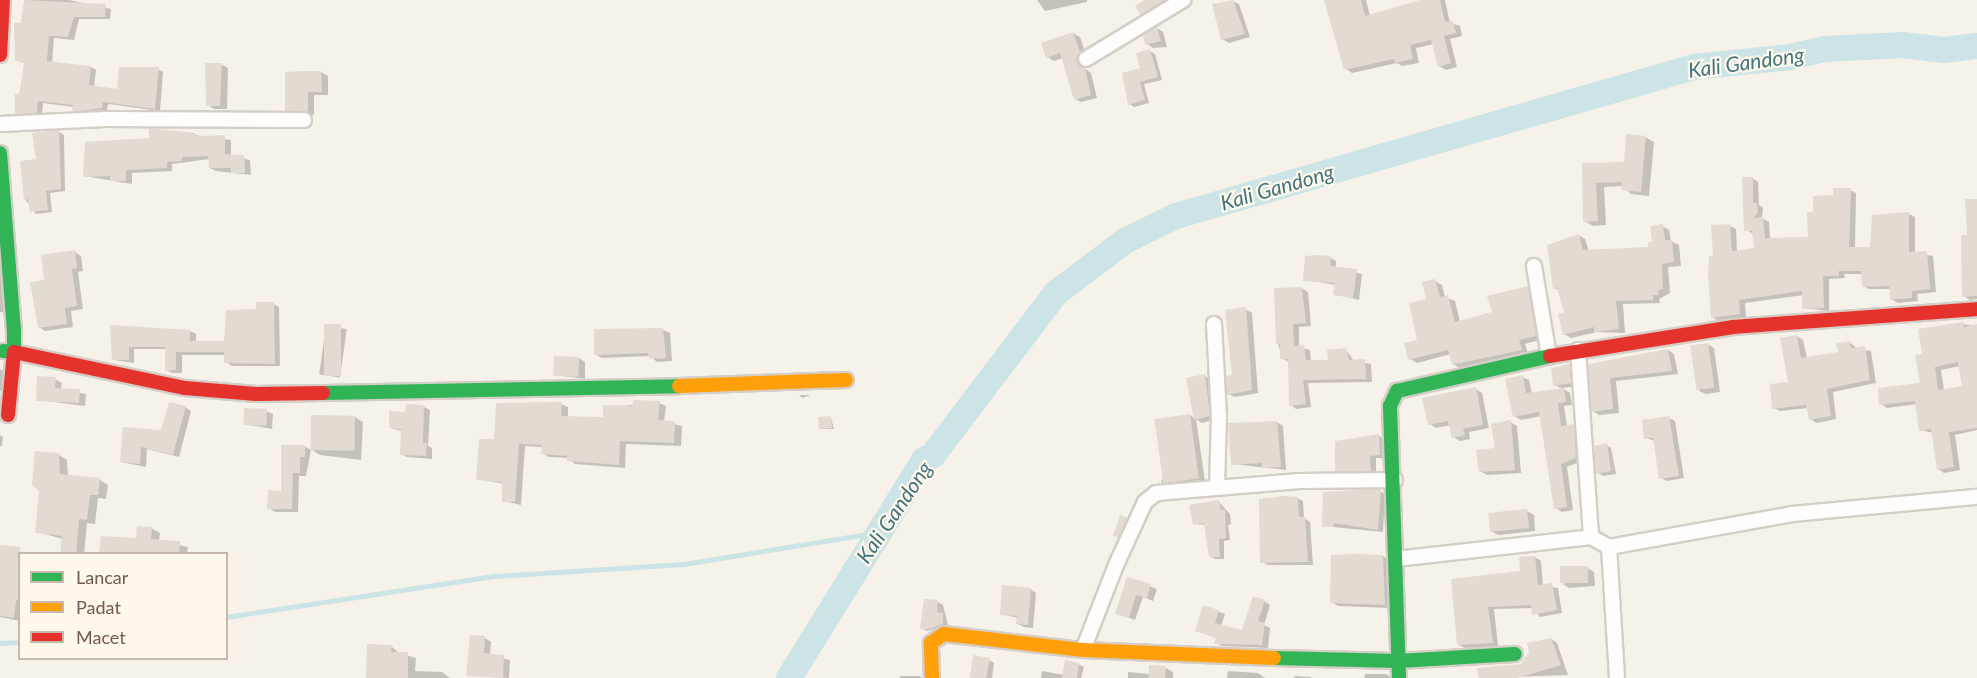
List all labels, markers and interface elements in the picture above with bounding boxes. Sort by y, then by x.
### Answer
water label: Kali Gandong [1686,41,1806,83]
water label: Kali Gandong [1217,159,1337,215]
water label: Kali Gandong [851,456,937,568]
legend [18,552,228,660]
text: Lancar [76,566,128,588]
text: Padat [76,596,121,618]
text: Macet [76,626,126,648]

